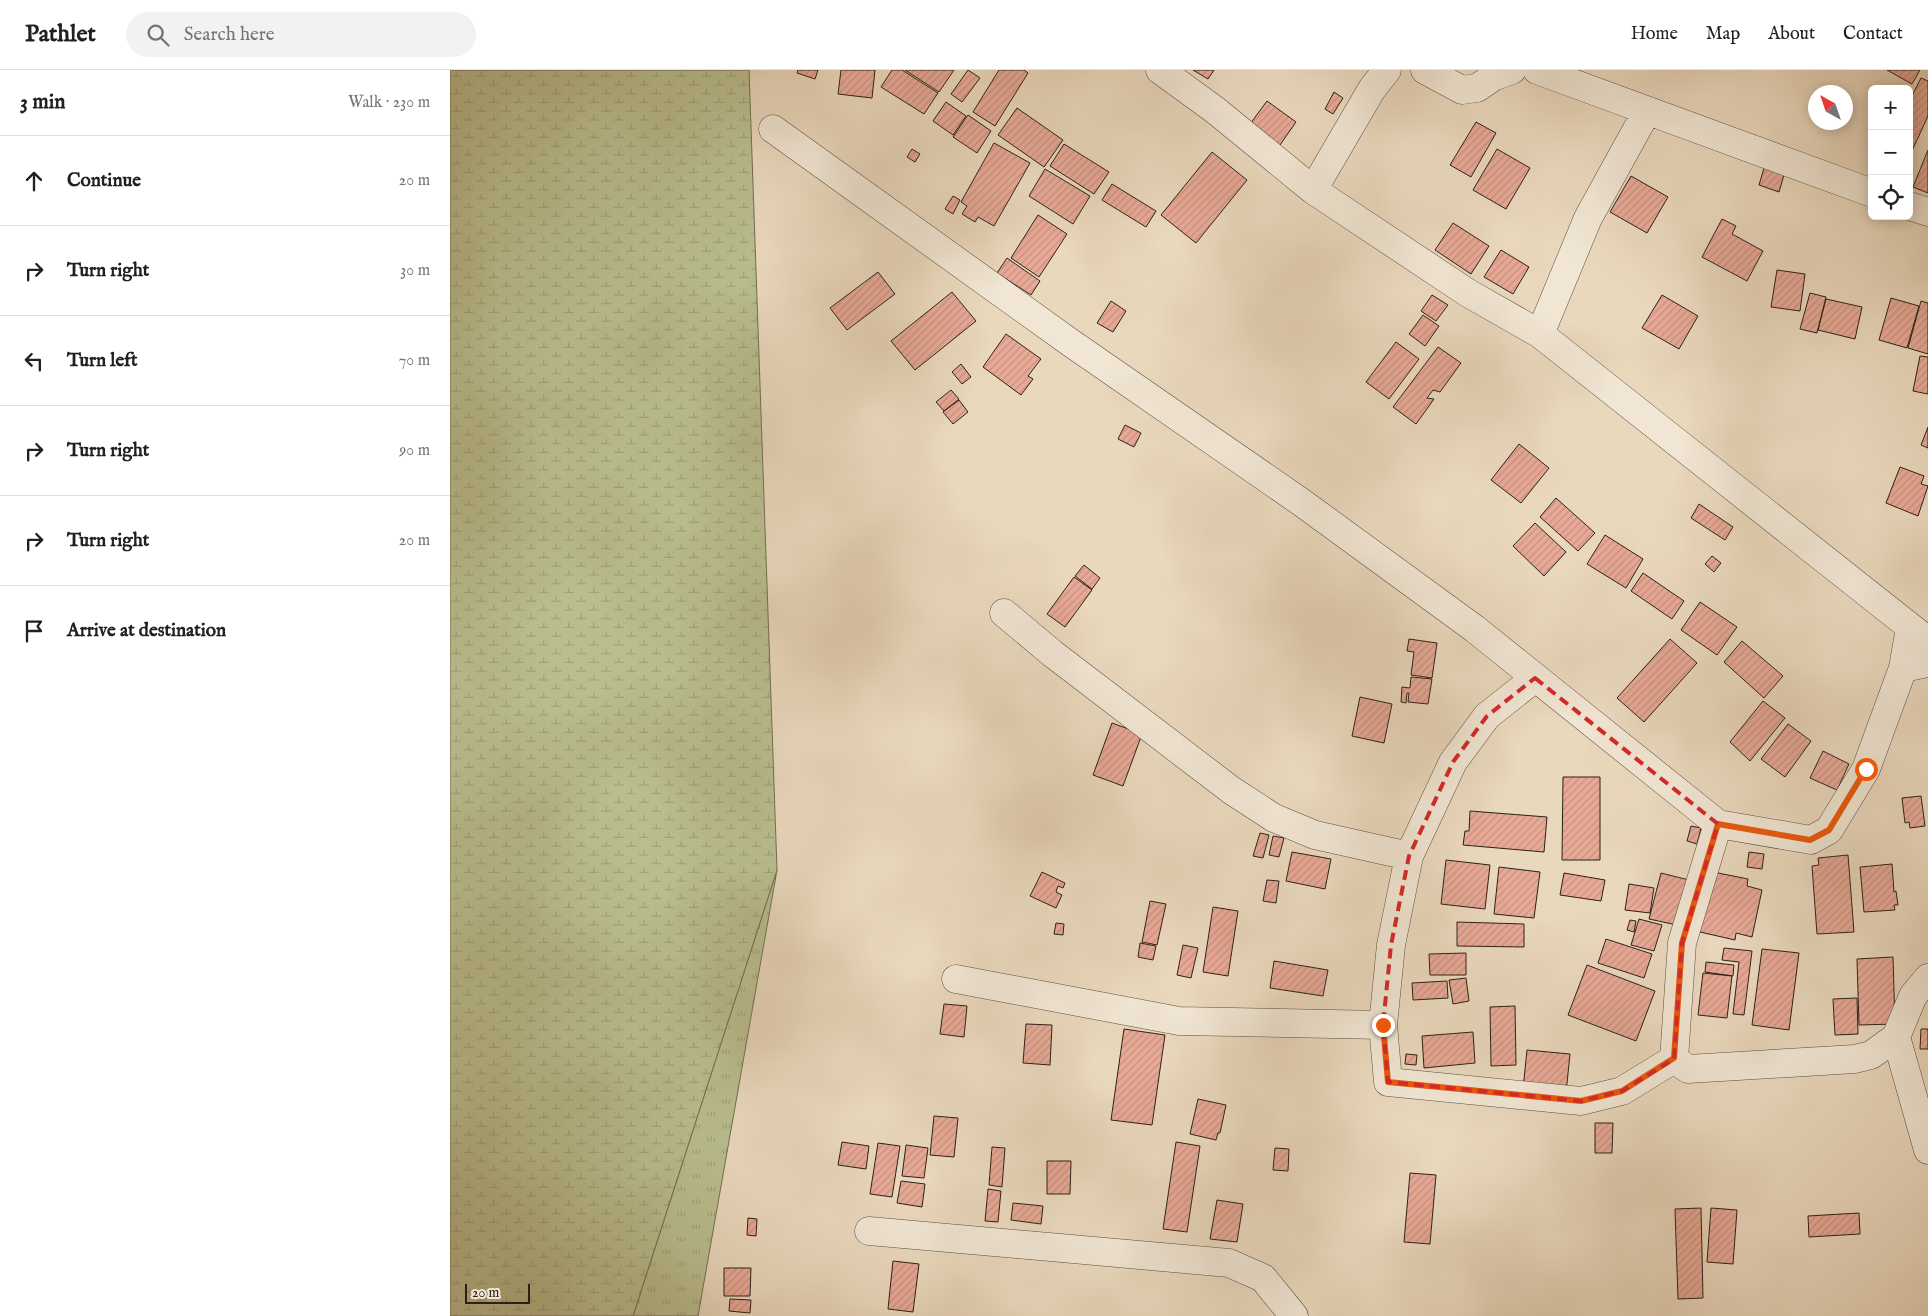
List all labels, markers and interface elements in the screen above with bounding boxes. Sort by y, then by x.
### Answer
search box [126,12,476,57]
text: Pathlet [25,19,96,50]
icon: search [144,21,172,49]
text: Search here [184,23,274,47]
text: Home [1631,23,1678,46]
text: Map [1706,23,1740,46]
text: About [1768,23,1815,46]
text: Contact [1843,23,1903,46]
north arrow [1808,85,1853,130]
map controls [1868,85,1913,220]
button: + [1868,85,1913,130]
text: 3 min [20,89,65,116]
text: Walk · 230 m [348,93,430,113]
button: − [1868,130,1913,175]
icon: ahead [20,167,48,195]
text: Continue [67,169,141,193]
text: 20 m [399,171,430,191]
button: locate [1868,175,1913,220]
icon: right [20,257,48,285]
text: Turn right [67,259,149,283]
text: 30 m [400,261,430,281]
icon: left [20,347,48,375]
text: Turn left [67,349,138,373]
text: 70 m [399,351,430,371]
icon: right [20,437,48,465]
text: Turn right [67,439,149,463]
text: 90 m [399,441,430,461]
icon: right [20,527,48,555]
text: Turn right [67,529,149,553]
text: 20 m [399,531,430,551]
icon: arrive [20,617,48,645]
text: Arrive at destination [67,619,226,643]
route start [1855,758,1878,781]
route end [1372,1014,1395,1037]
scale bar [465,1281,530,1304]
text: 20 m [472,1284,499,1302]

